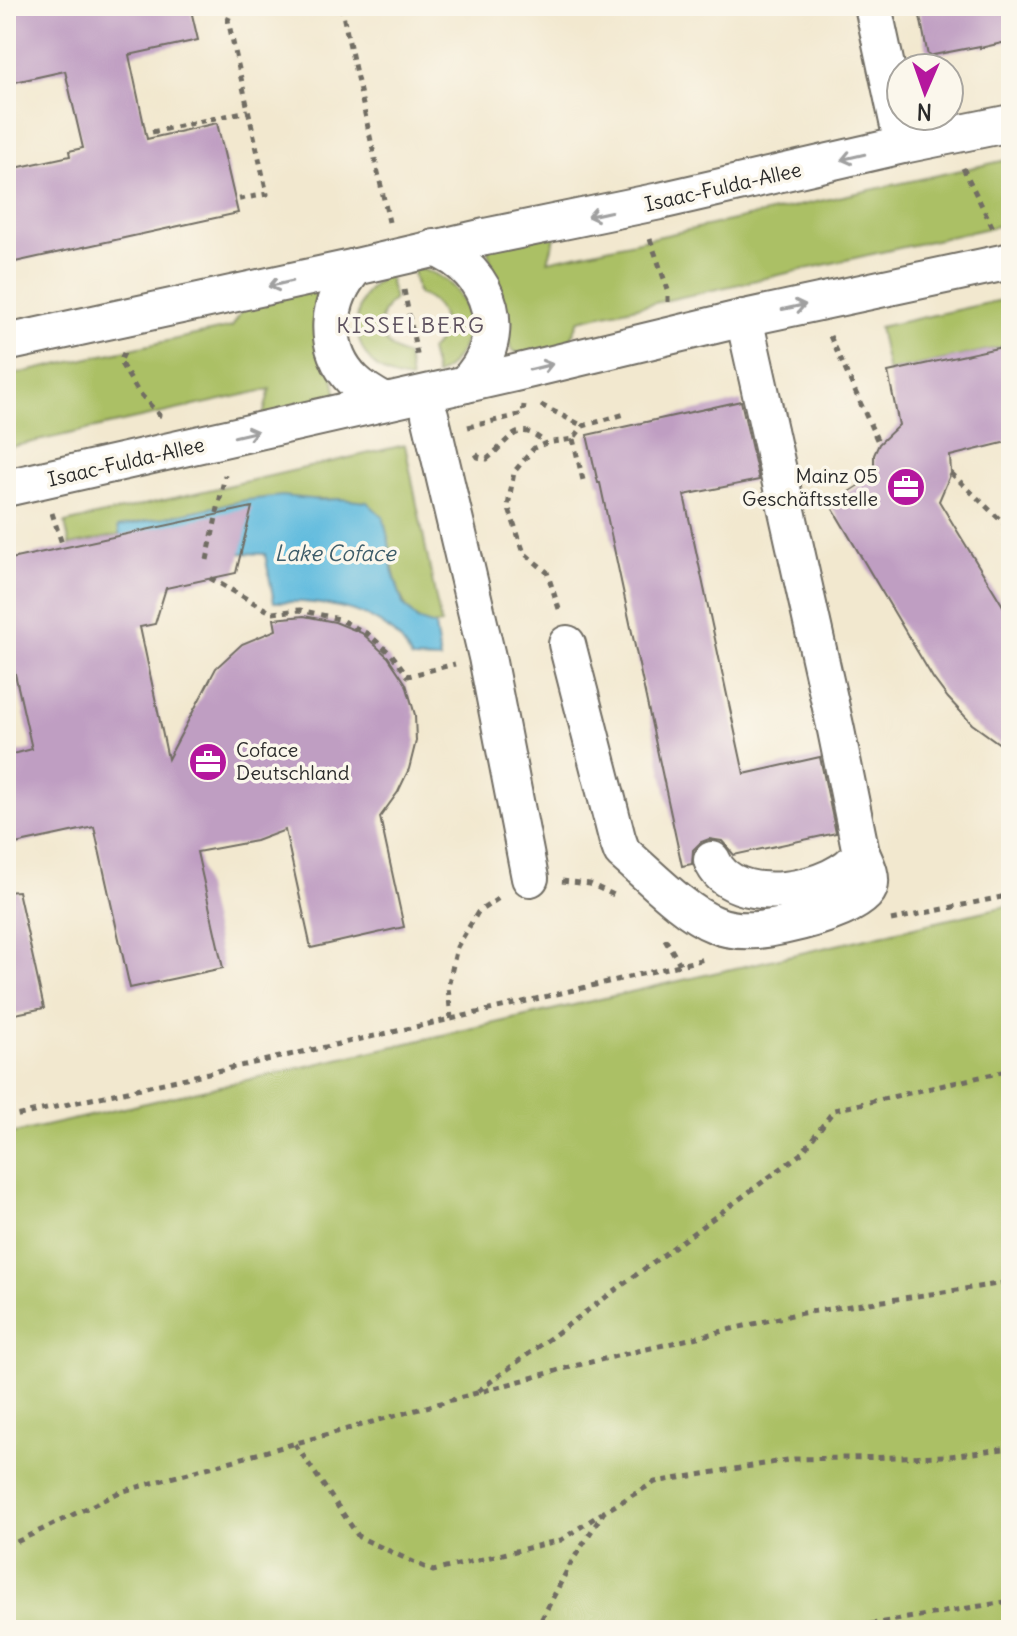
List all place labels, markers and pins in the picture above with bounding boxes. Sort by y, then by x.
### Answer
place label: Mainz 05 Geschäftsstelle [742,463,878,511]
office icon: Mainz 05 Geschäftsstelle [885,466,927,508]
place label: Coface Deutschland [236,737,350,785]
office icon: Coface Deutschland [187,741,229,783]

